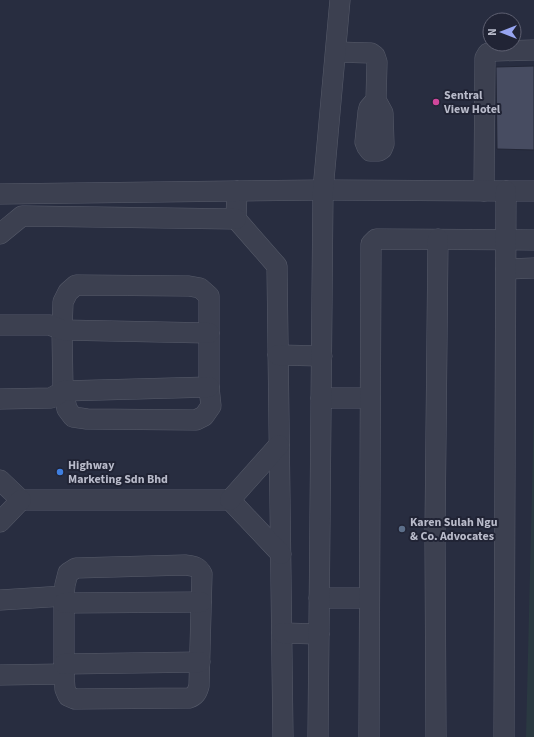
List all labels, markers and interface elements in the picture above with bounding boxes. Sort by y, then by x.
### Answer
north arrow [482,12,522,52]
text: N [485,28,500,36]
place label: Sentral View Hotel [443,87,501,118]
marker: Sentral View Hotel [431,97,441,107]
place label: Highway Marketing Sdn Bhd [68,457,168,488]
marker: Highway Marketing Sdn Bhd [55,467,65,477]
place label: Karen Sulah Ngu & Co. Advocates [410,514,498,545]
marker: Karen Sulah Ngu & Co. Advocates [397,524,407,534]

